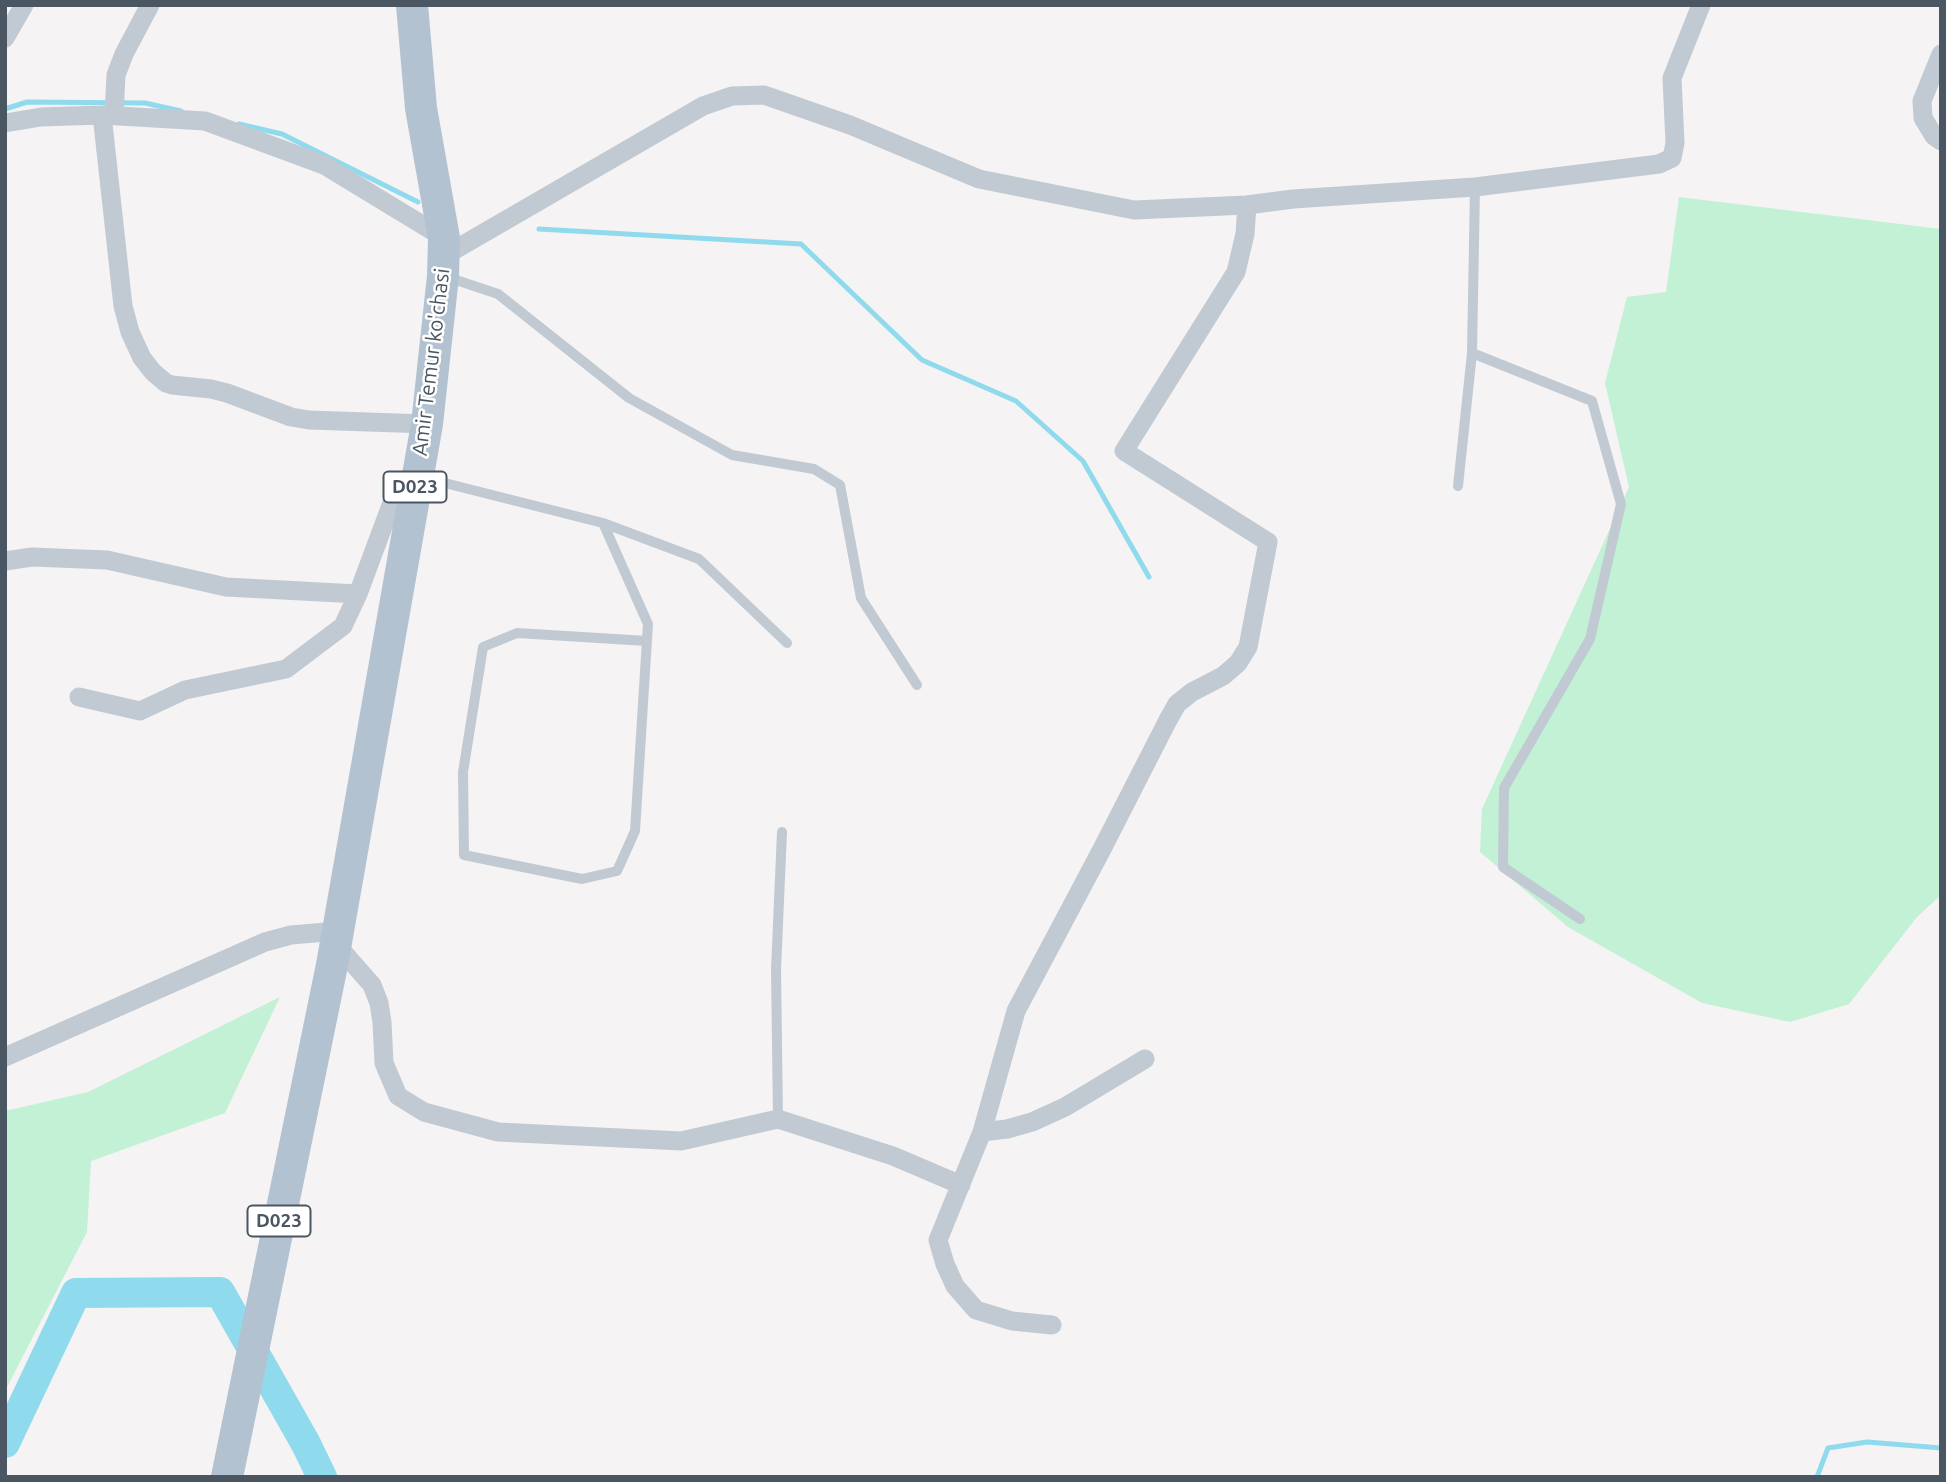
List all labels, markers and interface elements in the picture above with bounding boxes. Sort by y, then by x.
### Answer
street label: Amir Temur ko'chasi [407,267,455,457]
road number: D023 [384,472,446,502]
road number: D023 [247,1205,310,1236]

